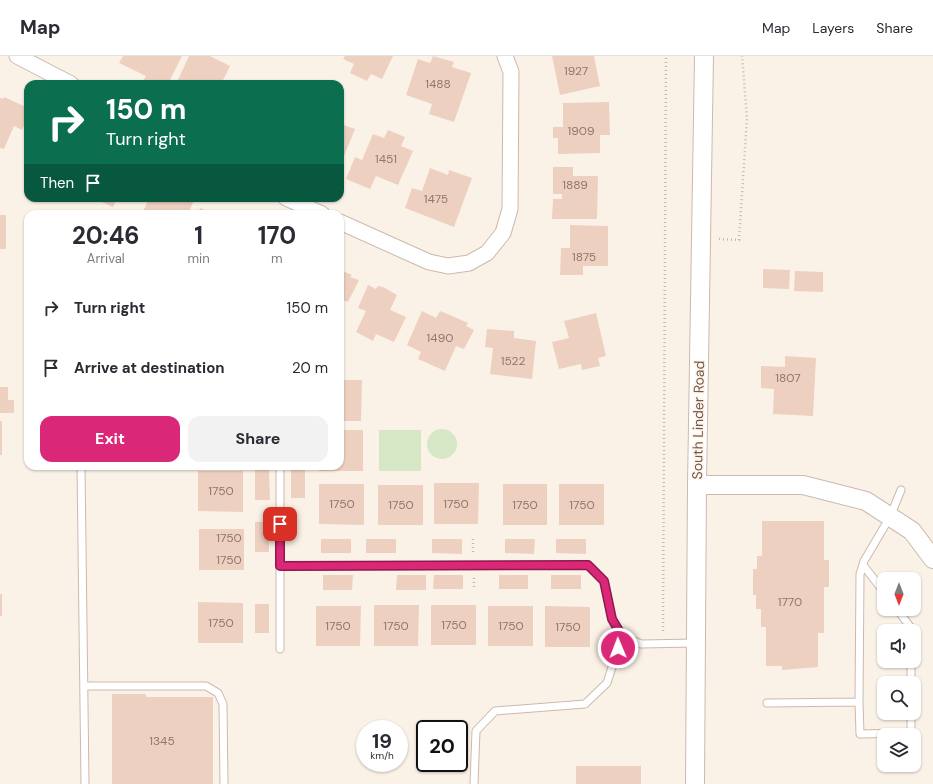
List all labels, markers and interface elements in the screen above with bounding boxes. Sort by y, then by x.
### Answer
text: Map [20,15,60,40]
text: Map [762,19,790,37]
text: Layers [812,19,854,37]
text: Share [876,19,913,37]
house number: 1927 [564,63,588,79]
house number: 1488 [425,76,451,92]
text: 150 m [106,91,186,128]
icon: right [40,96,92,148]
house number: 1909 [567,123,595,139]
text: Turn right [106,127,186,151]
house number: 1451 [375,151,397,167]
icon: arrive [82,172,104,194]
text: Then [40,173,74,193]
house number: 1889 [562,177,588,193]
house number: 1475 [424,191,448,207]
text: 20:46 [72,220,140,251]
text: 1 [194,220,203,251]
text: 170 [258,220,296,251]
house number: 1875 [572,249,596,265]
text: Arrival [87,250,125,267]
text: min [188,250,210,267]
text: m [271,250,283,267]
icon: right [40,297,62,319]
text: Turn right [74,298,145,318]
text: 150 m [287,298,328,318]
house number: 1490 [427,330,453,346]
house number: 1522 [501,353,525,369]
icon: arrive [40,357,62,379]
text: Arrive at destination [74,358,225,378]
text: 20 m [292,358,328,378]
street label: South Linder Road [688,360,708,480]
house number: 1807 [775,370,801,386]
button: Exit [40,416,180,462]
button: Share [188,416,328,462]
house number: 1750 [208,483,234,499]
house number: 1750 [329,496,355,512]
house number: 1750 [443,496,469,512]
house number: 1750 [388,497,414,513]
house number: 1750 [512,497,538,513]
house number: 1750 [569,497,595,513]
pin [263,507,297,541]
icon: arrive [269,513,291,535]
house number: 1750 [216,530,242,546]
house number: 1750 [216,552,242,568]
north arrow [877,572,921,616]
map controls [877,572,921,772]
house number: 1770 [778,594,802,610]
house number: 1750 [208,615,234,631]
house number: 1750 [441,617,467,633]
house number: 1750 [325,618,351,634]
house number: 1750 [383,618,409,634]
house number: 1750 [498,618,524,634]
house number: 1750 [555,619,581,635]
button: sound [877,624,921,668]
position arrow [597,627,639,669]
button: search [877,676,921,720]
speed limit sign: 20 [416,720,468,772]
text: 19 [372,728,392,754]
button: layers [877,728,921,772]
house number: 1345 [149,733,175,749]
text: km/h [370,749,394,762]

